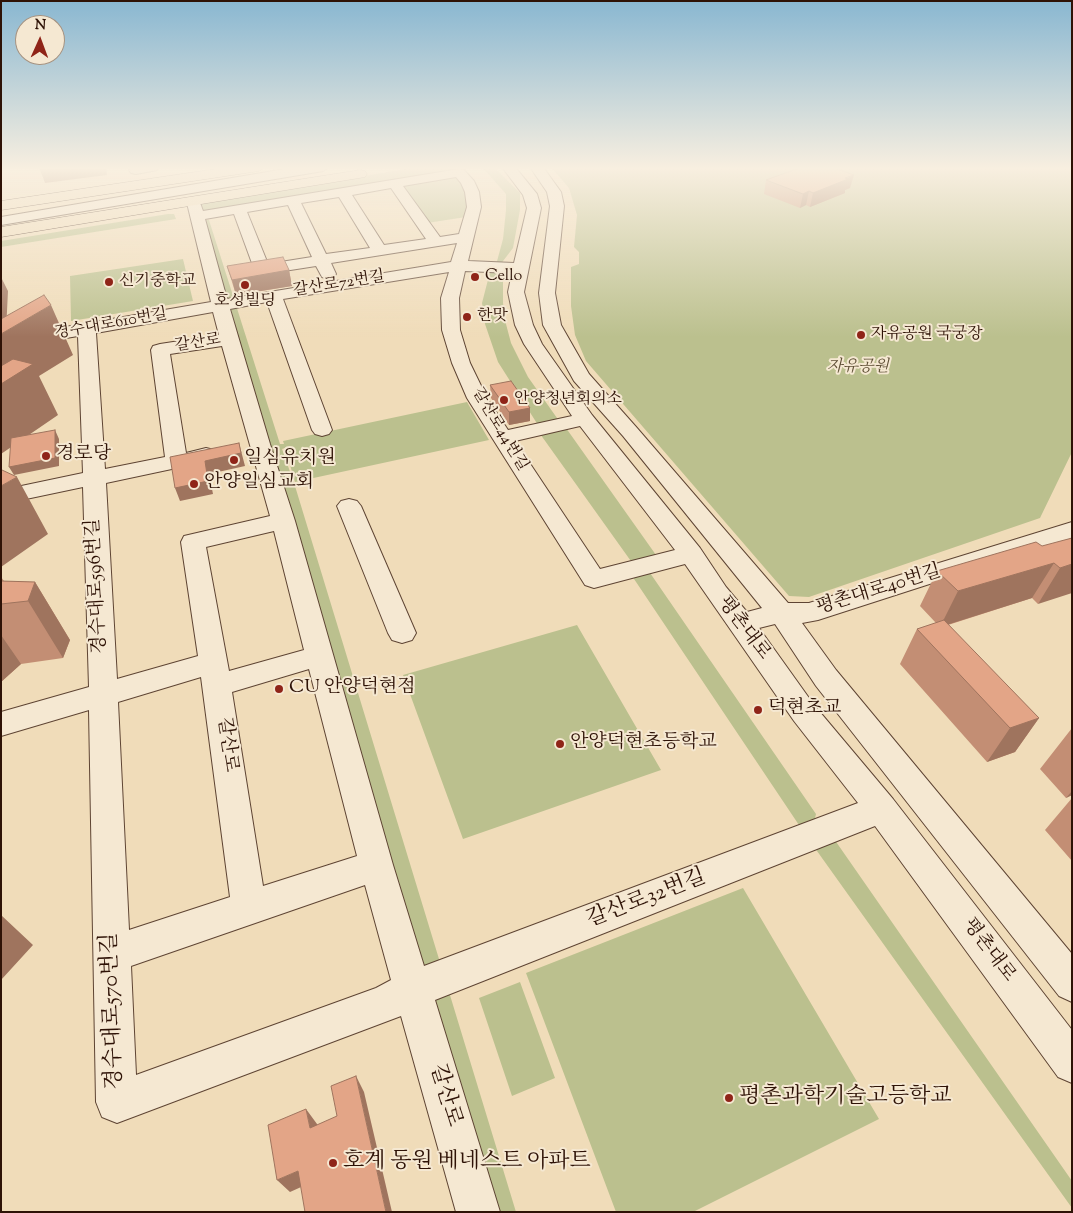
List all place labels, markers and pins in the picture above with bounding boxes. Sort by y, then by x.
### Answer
place label: Cello [485,267,522,287]
marker: Cello [469,271,481,283]
place label: 신기중학교 [119,272,196,292]
marker: 신기중학교 [103,276,115,288]
marker: 호성빌딩 [239,279,251,291]
place label: 호성빌딩 [214,292,276,312]
place label: 한맛 [477,307,508,327]
marker: 한맛 [461,311,473,323]
place label: 자유공원 국궁장 [871,325,983,345]
marker: 자유공원 국궁장 [855,329,867,341]
place label: 안양청년회의소 [514,390,622,410]
marker: 안양청년회의소 [498,394,510,406]
place label: 경로당 [56,445,111,467]
place label: 일심유치원 [244,449,336,471]
marker: 경로당 [40,450,52,462]
marker: 일심유치원 [228,454,240,466]
place label: 안양일심교회 [204,473,314,495]
marker: 안양일심교회 [188,478,200,490]
place label: CU 안양덕현점 [289,678,416,700]
marker: CU 안양덕현점 [273,683,285,695]
place label: 덕현초교 [768,699,841,721]
marker: 덕현초교 [752,704,764,716]
place label: 안양덕현초등학교 [570,733,717,755]
marker: 안양덕현초등학교 [554,738,566,750]
place label: 평촌과학기술고등학교 [739,1085,952,1111]
marker: 평촌과학기술고등학교 [723,1092,735,1104]
place label: 호계 동원 베네스트 아파트 [343,1150,591,1176]
marker: 호계 동원 베네스트 아파트 [327,1157,339,1169]

